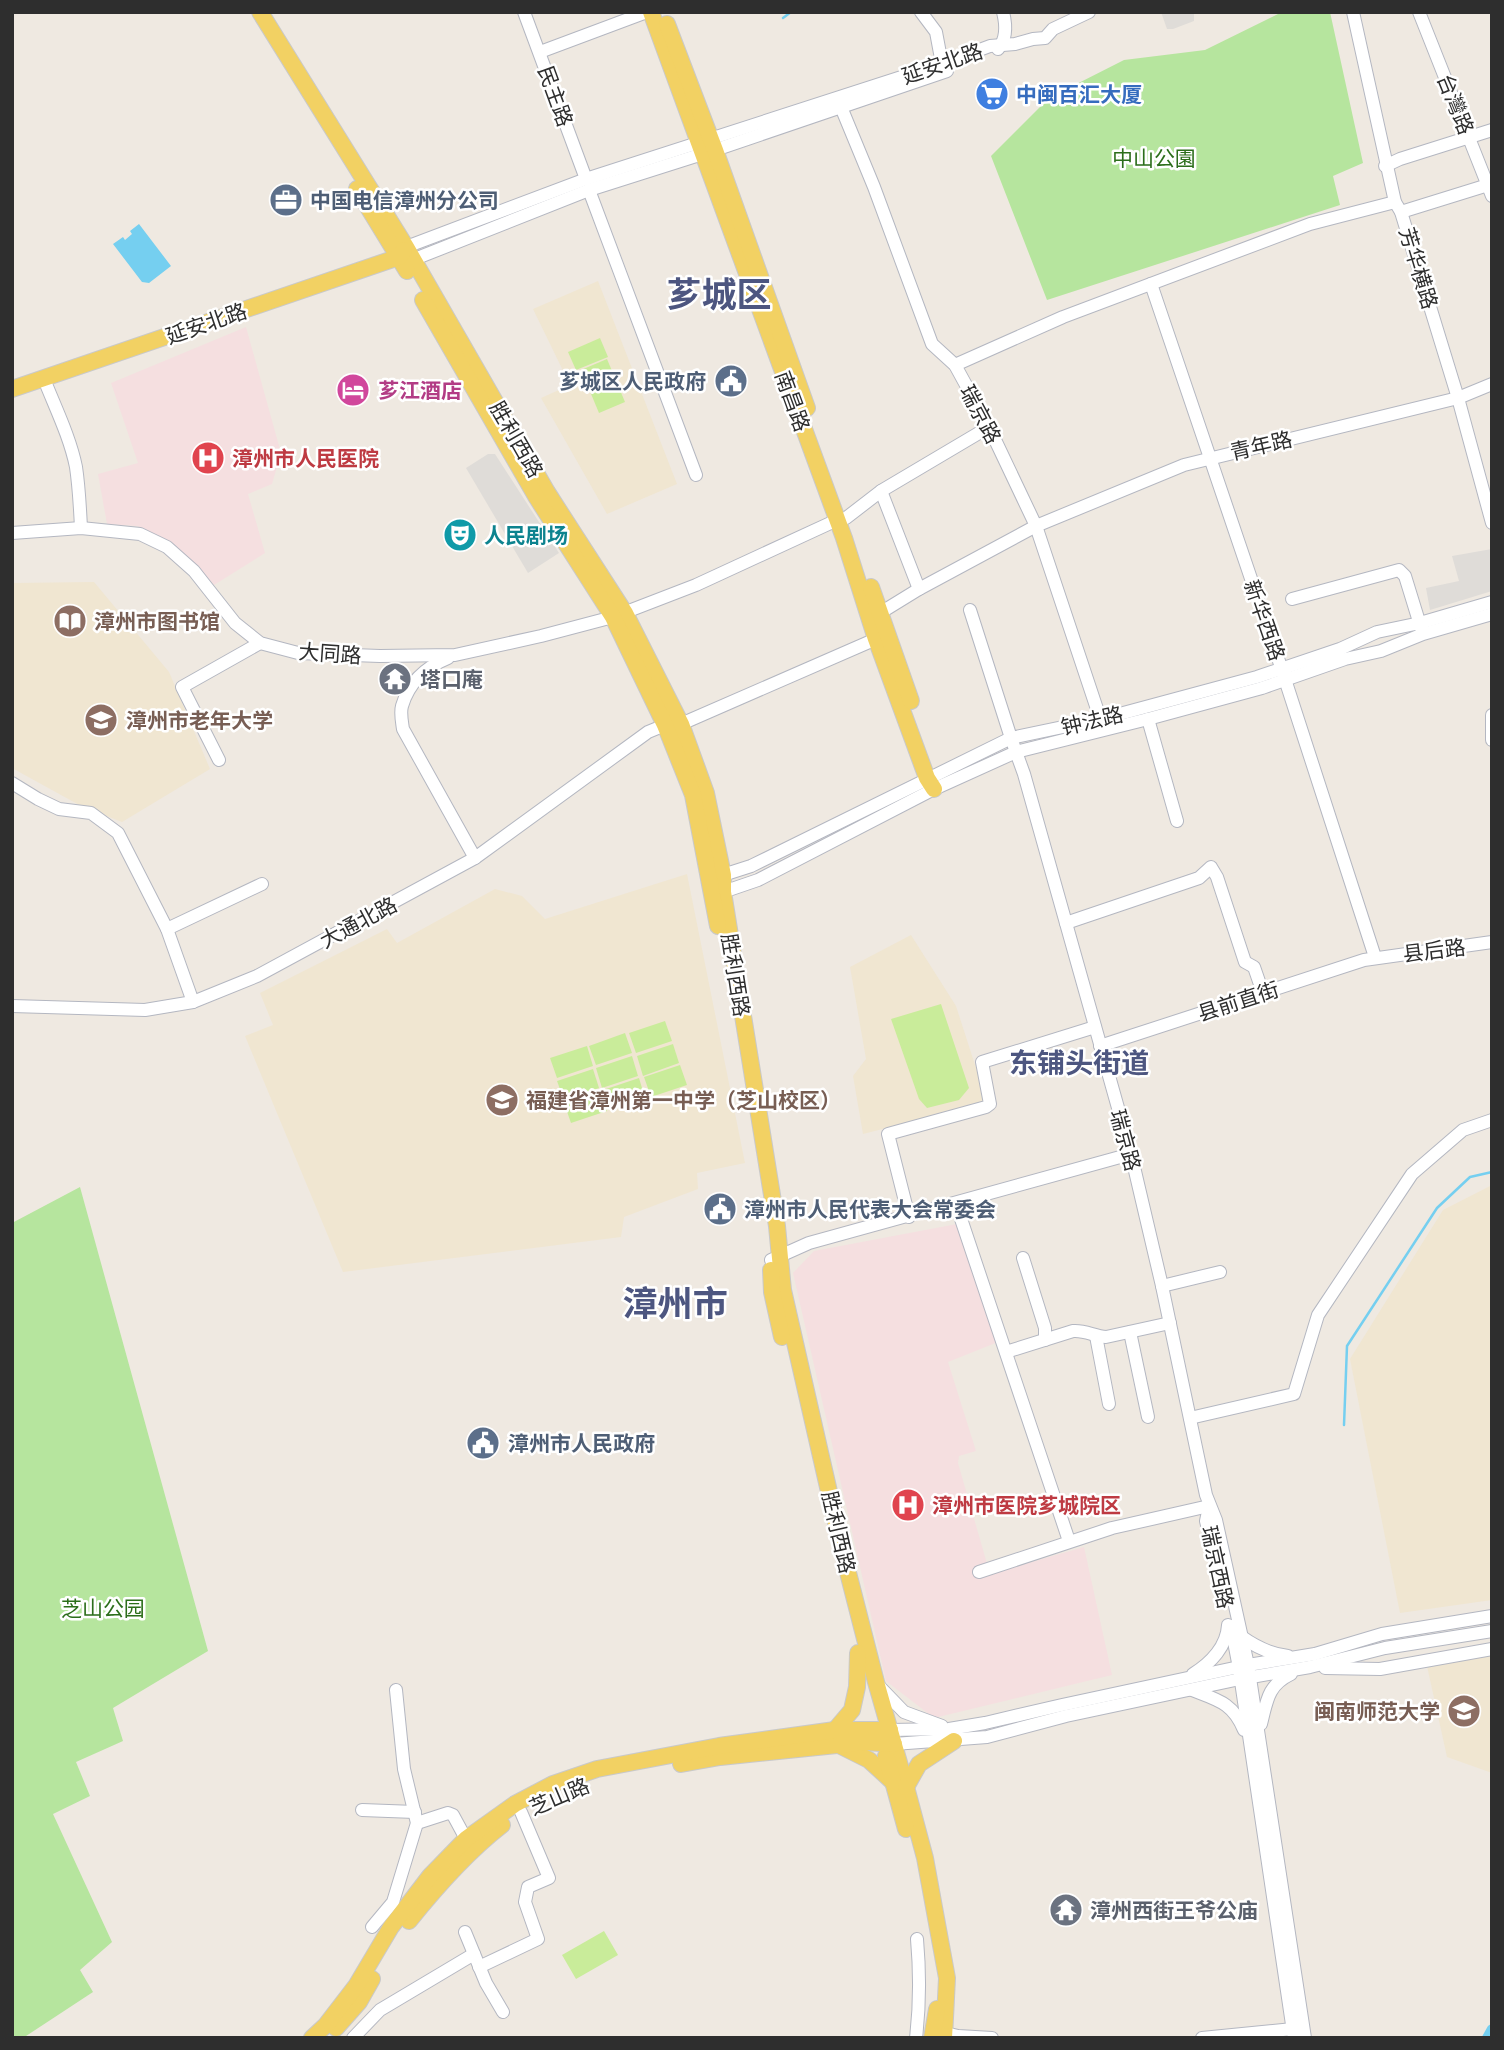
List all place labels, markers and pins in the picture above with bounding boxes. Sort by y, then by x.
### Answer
supermarket icon: 中闽百汇大厦 [973,75,1011,113]
place label: 中闽百汇大厦 [1016,80,1142,108]
office icon: 中国电信漳州分公司 [267,181,305,219]
place label: 中国电信漳州分公司 [310,186,499,214]
public building icon: 芗城区人民政府 [712,362,750,400]
place label: 芗城区人民政府 [559,367,706,395]
hotel icon: 芗江酒店 [334,371,372,409]
place label: 芗江酒店 [378,376,462,404]
hospital icon: 漳州市人民医院 [189,439,227,477]
place label: 漳州市人民医院 [232,444,379,472]
theatre icon: 人民剧场 [441,516,479,554]
place label: 人民剧场 [484,521,568,549]
library icon: 漳州市图书馆 [51,602,89,640]
place label: 漳州市图书馆 [94,607,220,635]
temple icon: 塔口庵 [376,660,414,698]
place label: 塔口庵 [420,665,483,693]
school or university icon: 漳州市老年大学 [82,701,120,739]
place label: 漳州市老年大学 [126,706,273,734]
school or university icon: 福建省漳州第一中学（芝山校区） [483,1081,521,1119]
place label: 福建省漳州第一中学（芝山校区） [526,1086,841,1114]
public building icon: 漳州市人民代表大会常委会 [701,1190,739,1228]
place label: 漳州市人民代表大会常委会 [744,1195,996,1223]
public building icon: 漳州市人民政府 [464,1424,502,1462]
place label: 漳州市人民政府 [508,1429,655,1457]
hospital icon: 漳州市医院芗城院区 [889,1486,927,1524]
place label: 漳州市医院芗城院区 [932,1491,1121,1519]
school or university icon: 闽南师范大学 [1445,1692,1483,1730]
place label: 闽南师范大学 [1314,1697,1440,1725]
temple icon: 漳州西街王爷公庙 [1047,1891,1085,1929]
place label: 漳州西街王爷公庙 [1090,1896,1258,1924]

